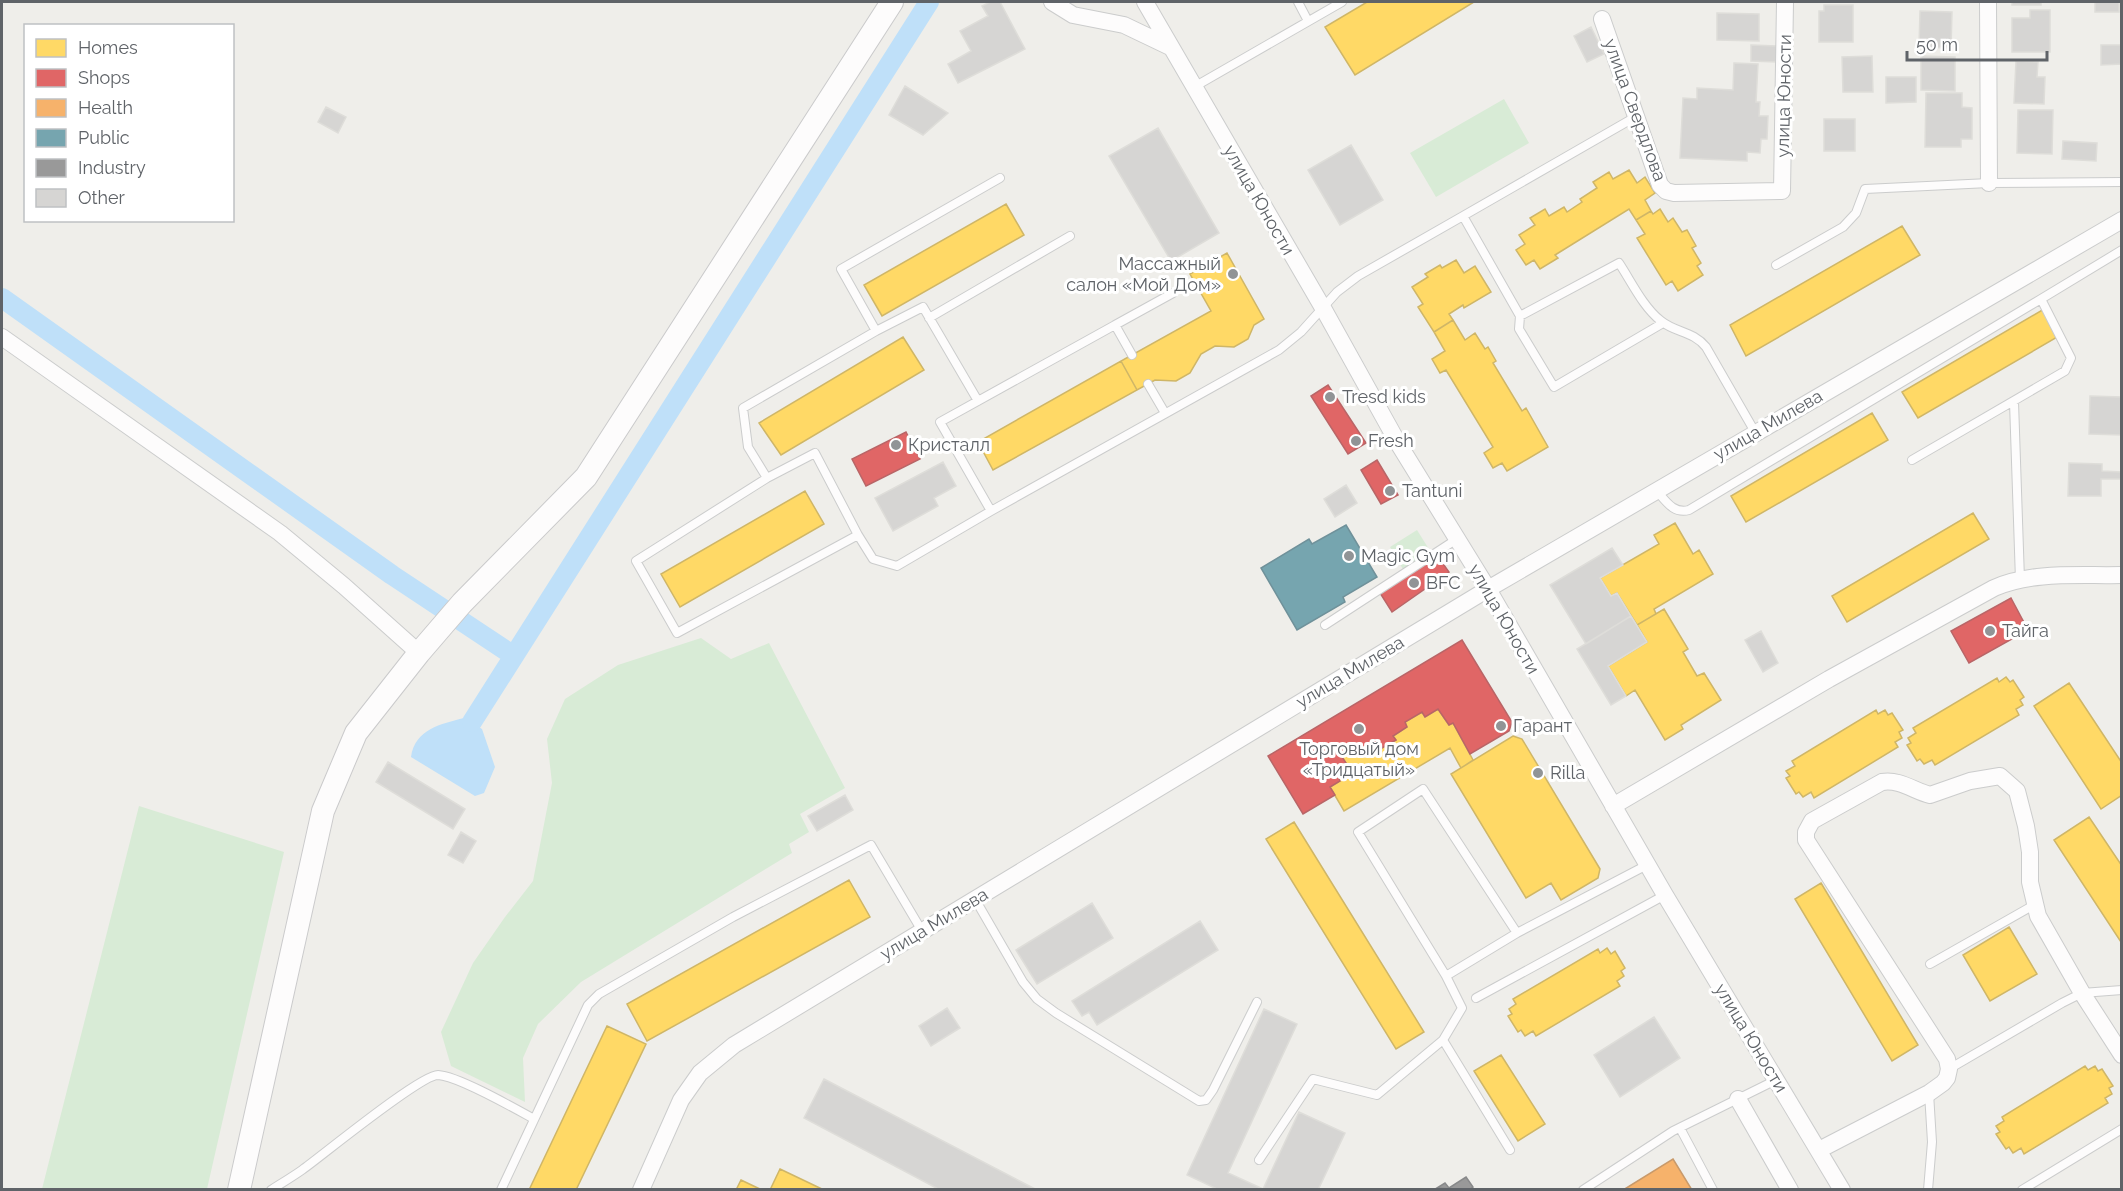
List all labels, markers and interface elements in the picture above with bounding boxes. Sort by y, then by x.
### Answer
legend [24,24,234,222]
scale bar [1907,24,2046,62]
street label: улица Юности [1772,34,1795,158]
text: 50 m [1916,34,1958,55]
street label: улица Свердлова [1600,36,1671,184]
text: Homes [78,37,138,58]
text: Shops [78,67,130,88]
text: Health [78,97,133,118]
text: Public [78,127,130,148]
street label: улица Юности [1219,141,1299,258]
text: Industry [78,157,146,178]
text: Other [78,187,126,208]
place label: Массажный салон «Мой Дом» [1066,253,1221,295]
marker: Массажный салон «Мой Дом» [1226,267,1240,281]
street label: улица Милева [1710,385,1826,464]
place label: Tresd kids [1342,386,1426,407]
marker: Tresd kids [1323,390,1337,404]
place label: Fresh [1368,430,1414,451]
place label: Кристалл [908,434,990,455]
marker: Fresh [1349,434,1363,448]
marker: Кристалл [889,438,903,452]
place label: Tantuni [1402,480,1462,501]
marker: Tantuni [1383,484,1397,498]
place label: Magic Gym [1361,545,1455,566]
marker: Magic Gym [1342,549,1356,563]
street label: улица Юности [1464,560,1544,677]
place label: BFC [1426,572,1461,593]
marker: BFC [1407,576,1421,590]
place label: Тайга [2002,620,2049,641]
marker: Тайга [1983,624,1997,638]
street label: улица Милева [1292,631,1408,712]
place label: Гарант [1513,715,1573,736]
marker: Гарант [1494,719,1508,733]
marker: Торговый дом «Тридцатый» [1352,722,1366,736]
place label: Торговый дом «Тридцатый» [1299,738,1419,780]
place label: Rilla [1550,762,1585,783]
marker: Rilla [1531,766,1545,780]
street label: улица Милева [876,883,992,964]
street label: улица Юности [1711,979,1792,1096]

